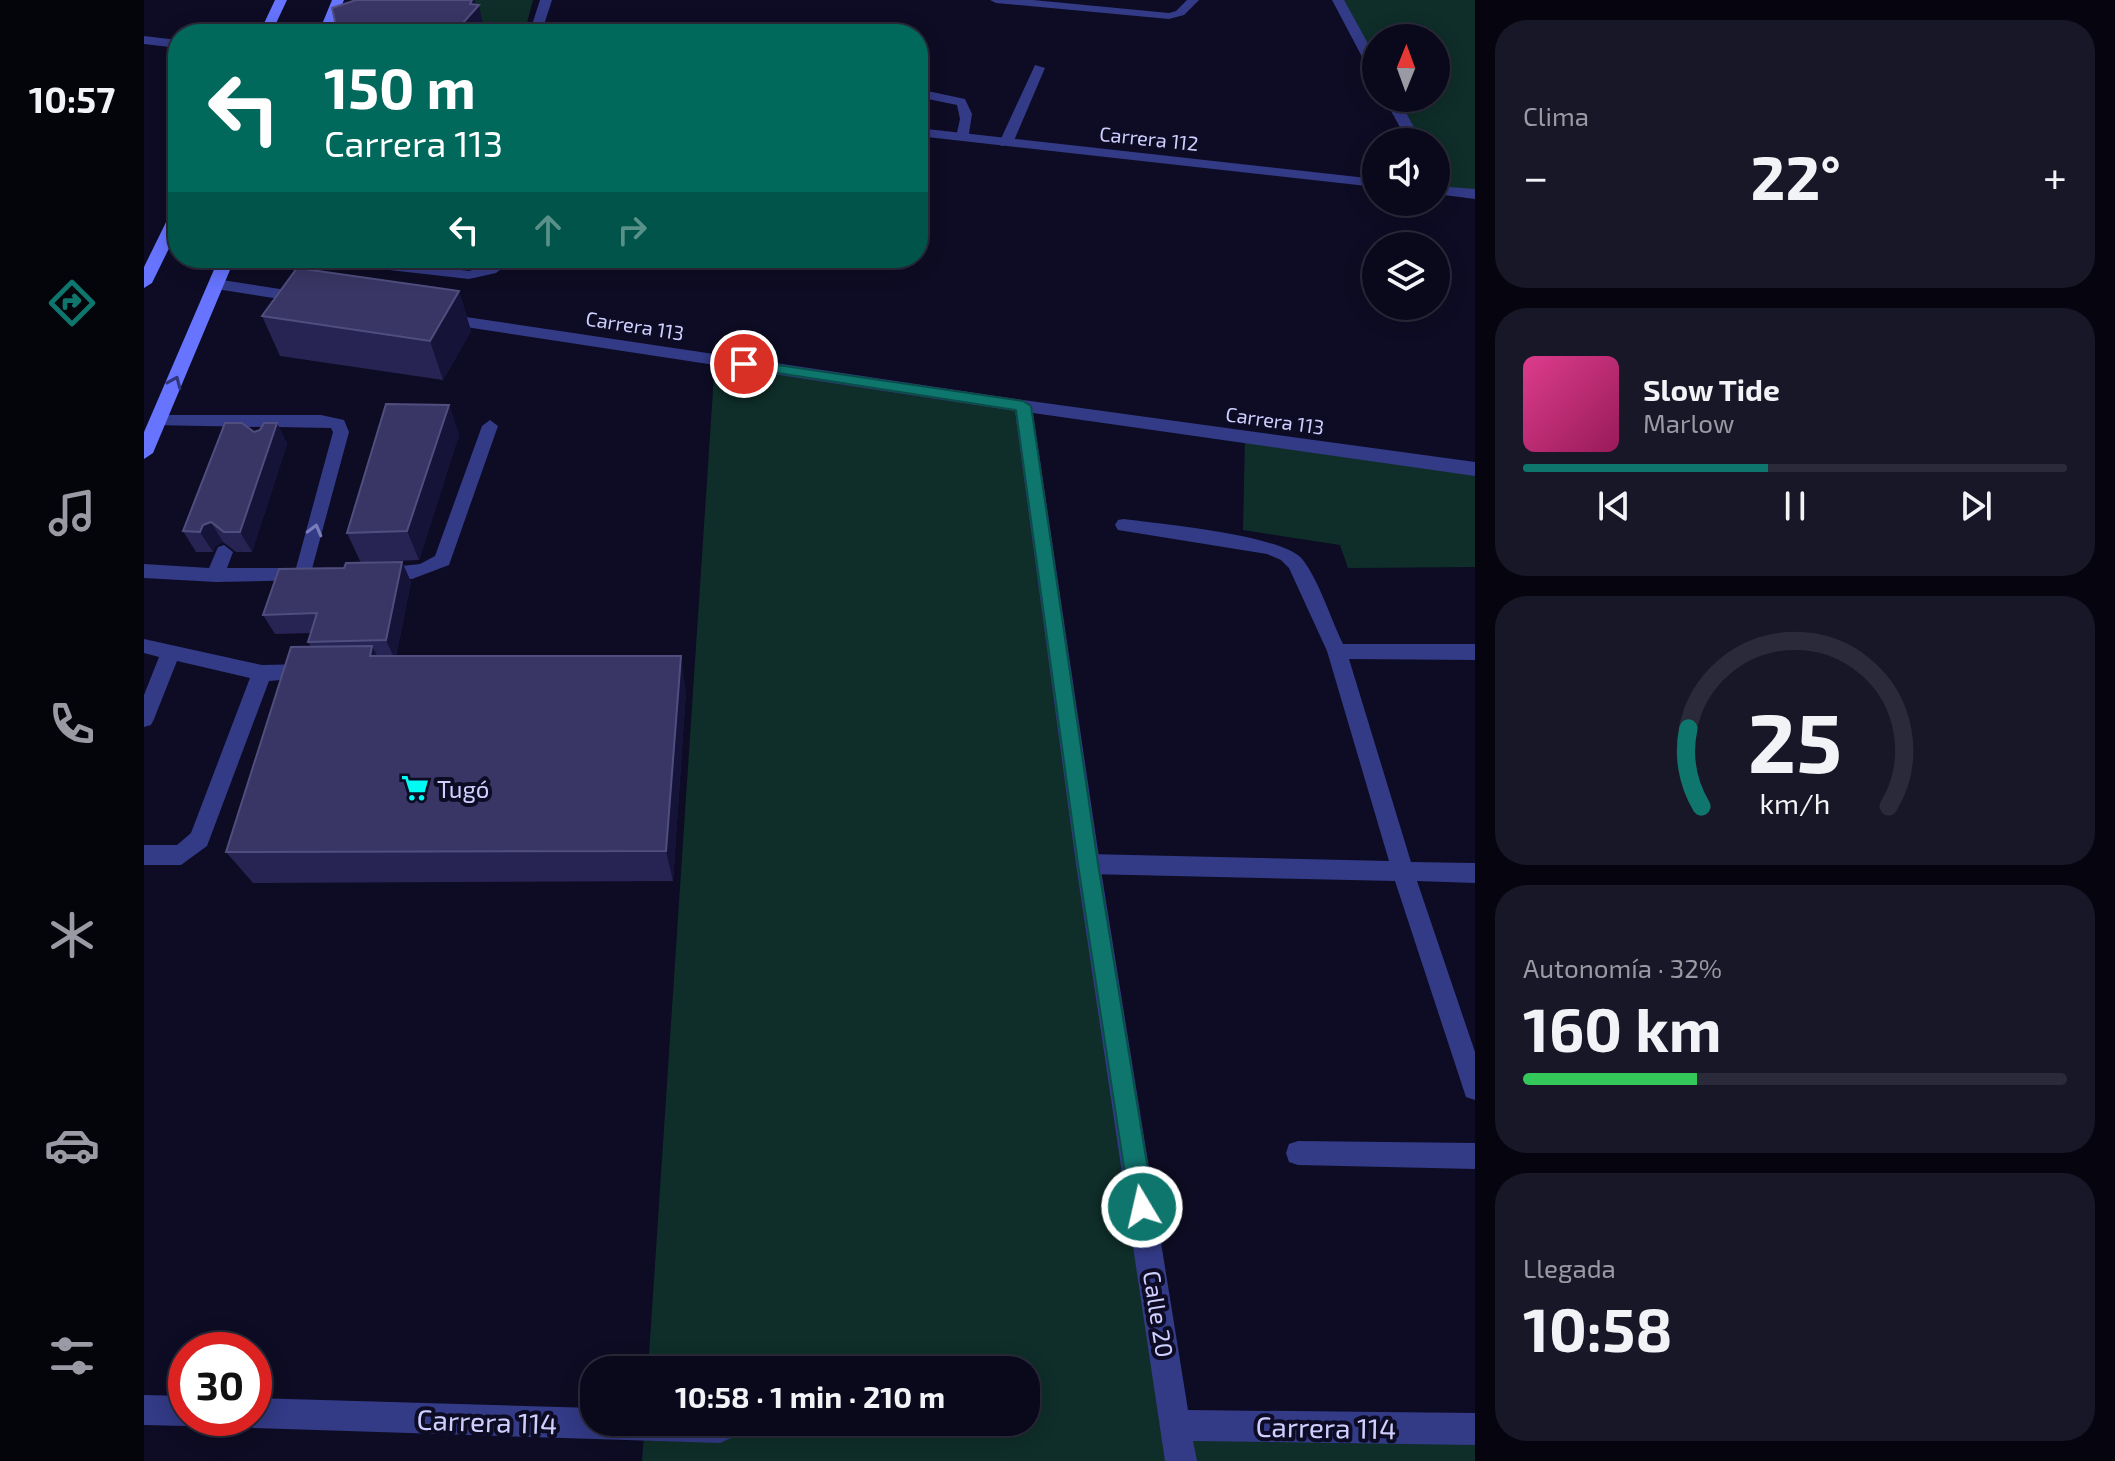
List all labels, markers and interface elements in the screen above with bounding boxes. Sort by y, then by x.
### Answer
north arrow [1362,24,1450,112]
map controls [1362,24,1450,320]
text: 150 m [324,53,476,120]
icon: left [192,56,296,160]
text: 10:57 [29,77,115,120]
text: Clima [1523,100,1589,131]
text: Carrera 113 [324,121,503,164]
street label: Carrera 112 [1098,121,1200,155]
button: sound [1362,128,1450,216]
text: 22° [1751,140,1841,212]
text: − [1523,149,1549,202]
text: + [2043,149,2067,202]
icon: left [442,208,486,252]
icon: ahead [526,208,570,252]
icon: right [610,208,654,252]
button: layers [1362,232,1450,320]
icon: directions [44,275,100,331]
street label: Carrera 113 [584,305,686,345]
pin [710,330,778,398]
icon: arrive [722,342,766,386]
text: Slow Tide [1643,371,1780,407]
one-way arrow [165,376,181,390]
street label: Carrera 113 [1224,401,1326,439]
text: Marlow [1643,407,1734,438]
icon: previous [1592,484,1636,528]
icon: pause [1773,484,1817,528]
icon: next [1954,484,1998,528]
icon: music [44,485,100,541]
one-way arrow [305,523,322,537]
text: 25 [1748,689,1842,789]
icon: phone [44,696,100,752]
supermarket icon: Tugó [400,773,430,803]
place label: Tugó [437,774,489,803]
text: km/h [1760,785,1830,820]
icon: climate [44,907,100,963]
text: Autonomía · 32% [1523,952,1722,983]
text: 160 km [1523,992,1722,1064]
icon: car [44,1117,100,1173]
position arrow [1100,1165,1184,1249]
text: Llegada [1523,1252,1616,1283]
street label: Calle 20 [1138,1269,1180,1359]
text: 10:58 [1523,1292,1673,1364]
icon: filters [44,1328,100,1384]
speed limit sign: 30 [168,1332,272,1436]
text: 10:58 · 1 min · 210 m [675,1378,945,1414]
street label: Carrera 114 [416,1402,558,1440]
street label: Carrera 114 [1255,1409,1397,1445]

